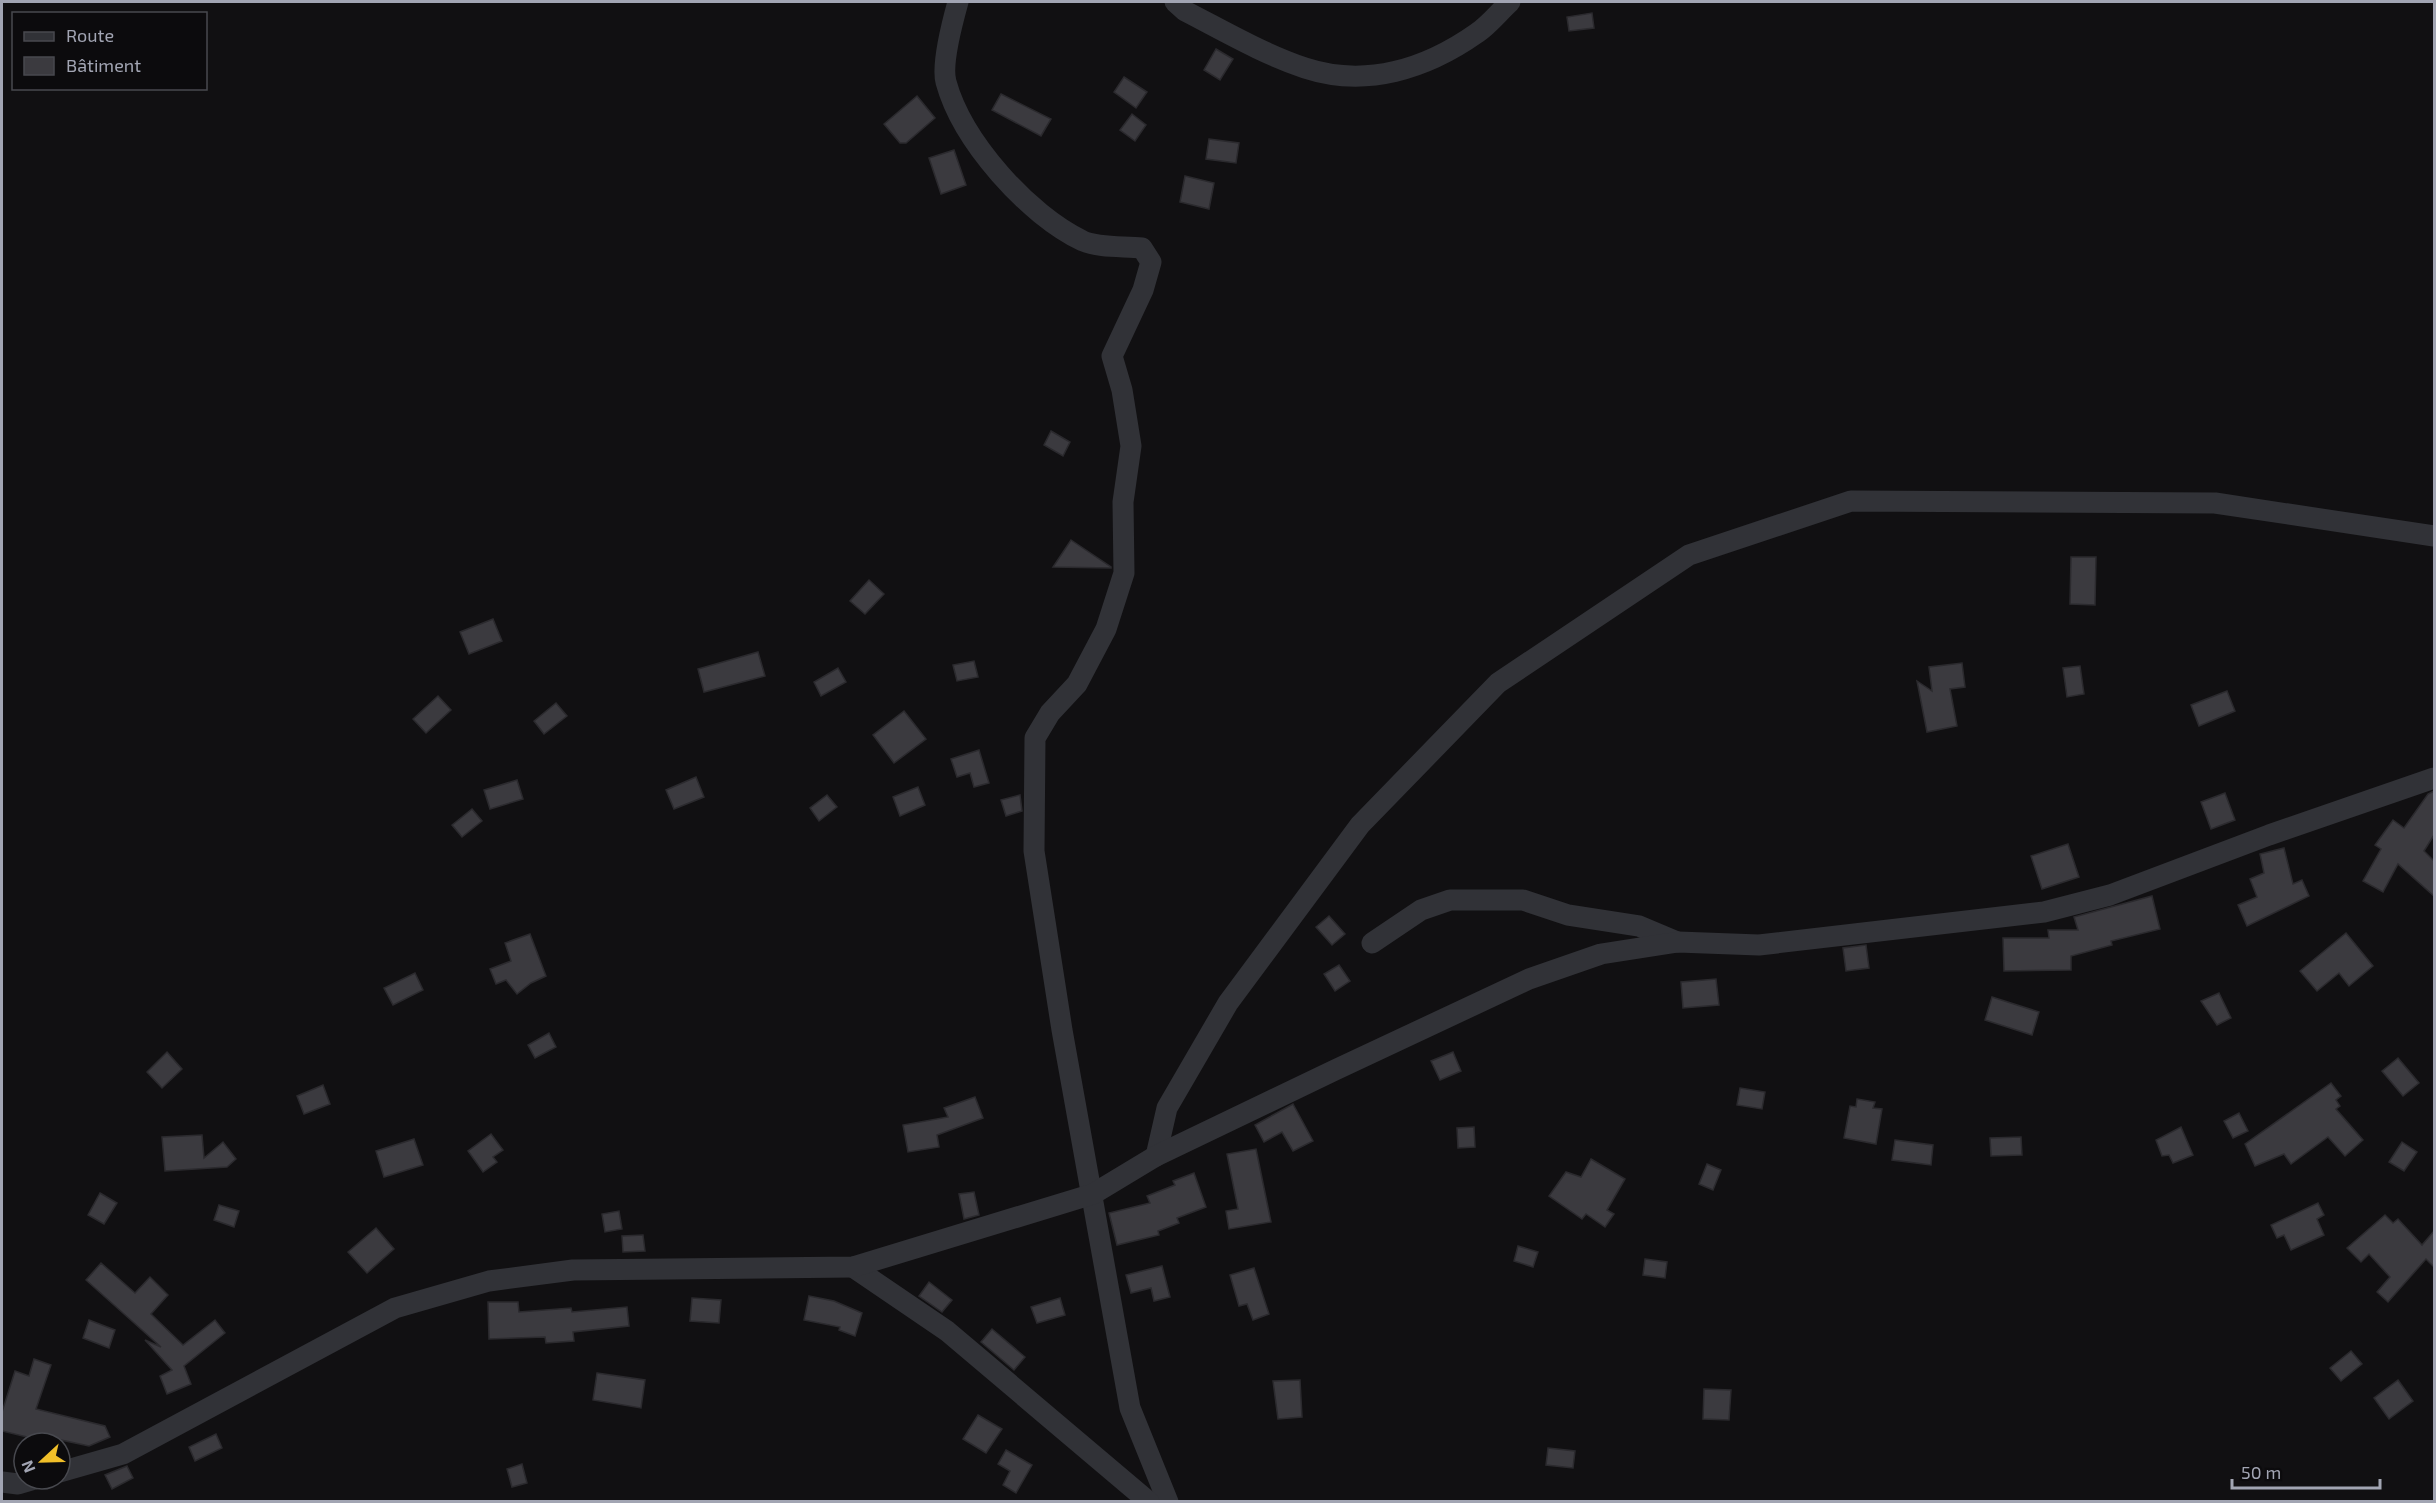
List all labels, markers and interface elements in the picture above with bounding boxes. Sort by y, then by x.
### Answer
legend [12,12,207,90]
text: Route [66,24,114,46]
text: Bâtiment [66,54,141,76]
north arrow [12,1431,72,1491]
scale bar [2232,1452,2380,1490]
text: N [17,1458,39,1476]
text: 50 m [2241,1461,2281,1483]

